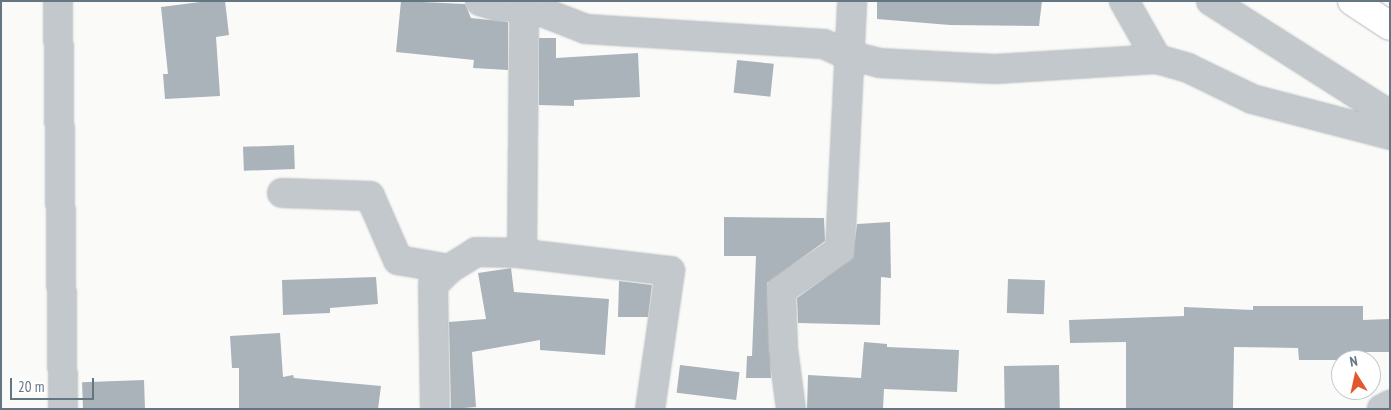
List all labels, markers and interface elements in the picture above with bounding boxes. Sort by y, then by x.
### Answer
north arrow [1331,350,1381,400]
text: N [1348,352,1359,371]
scale bar [12,368,96,400]
text: 20 m [18,377,44,396]

